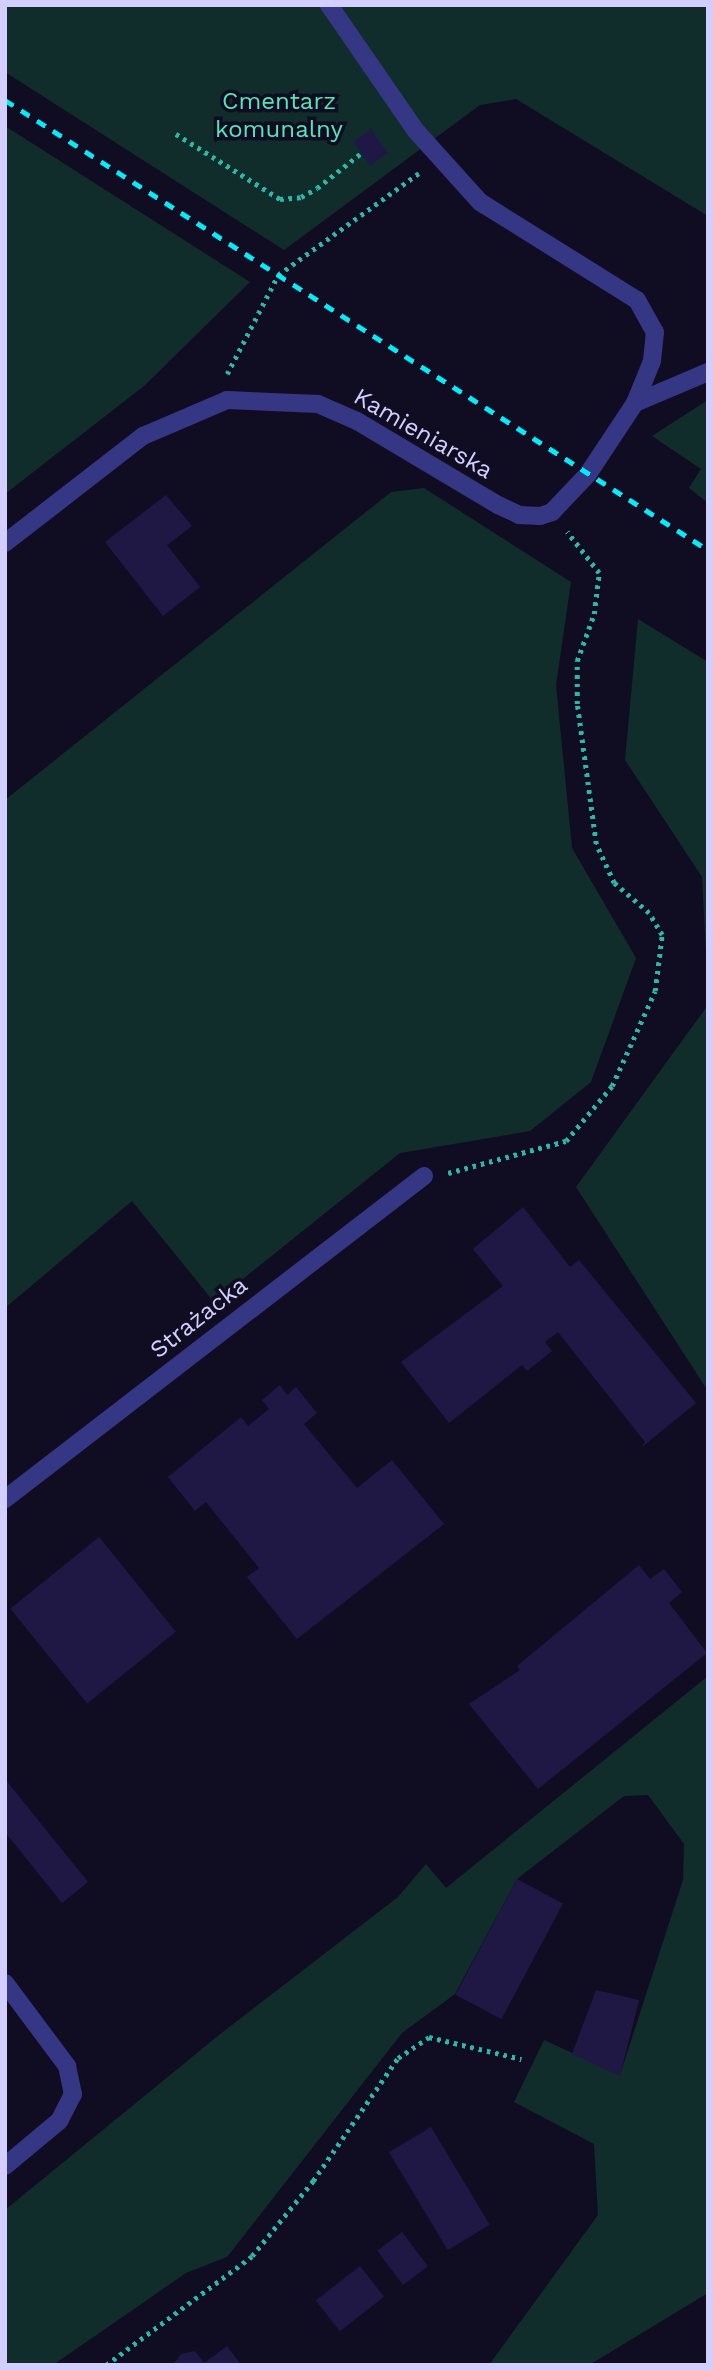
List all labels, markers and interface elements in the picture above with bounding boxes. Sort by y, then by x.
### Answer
park label: Cmentarz komunalny [215,88,343,144]
street label: Kamieniarska [348,383,498,485]
street label: Strażacka [145,1271,253,1365]

